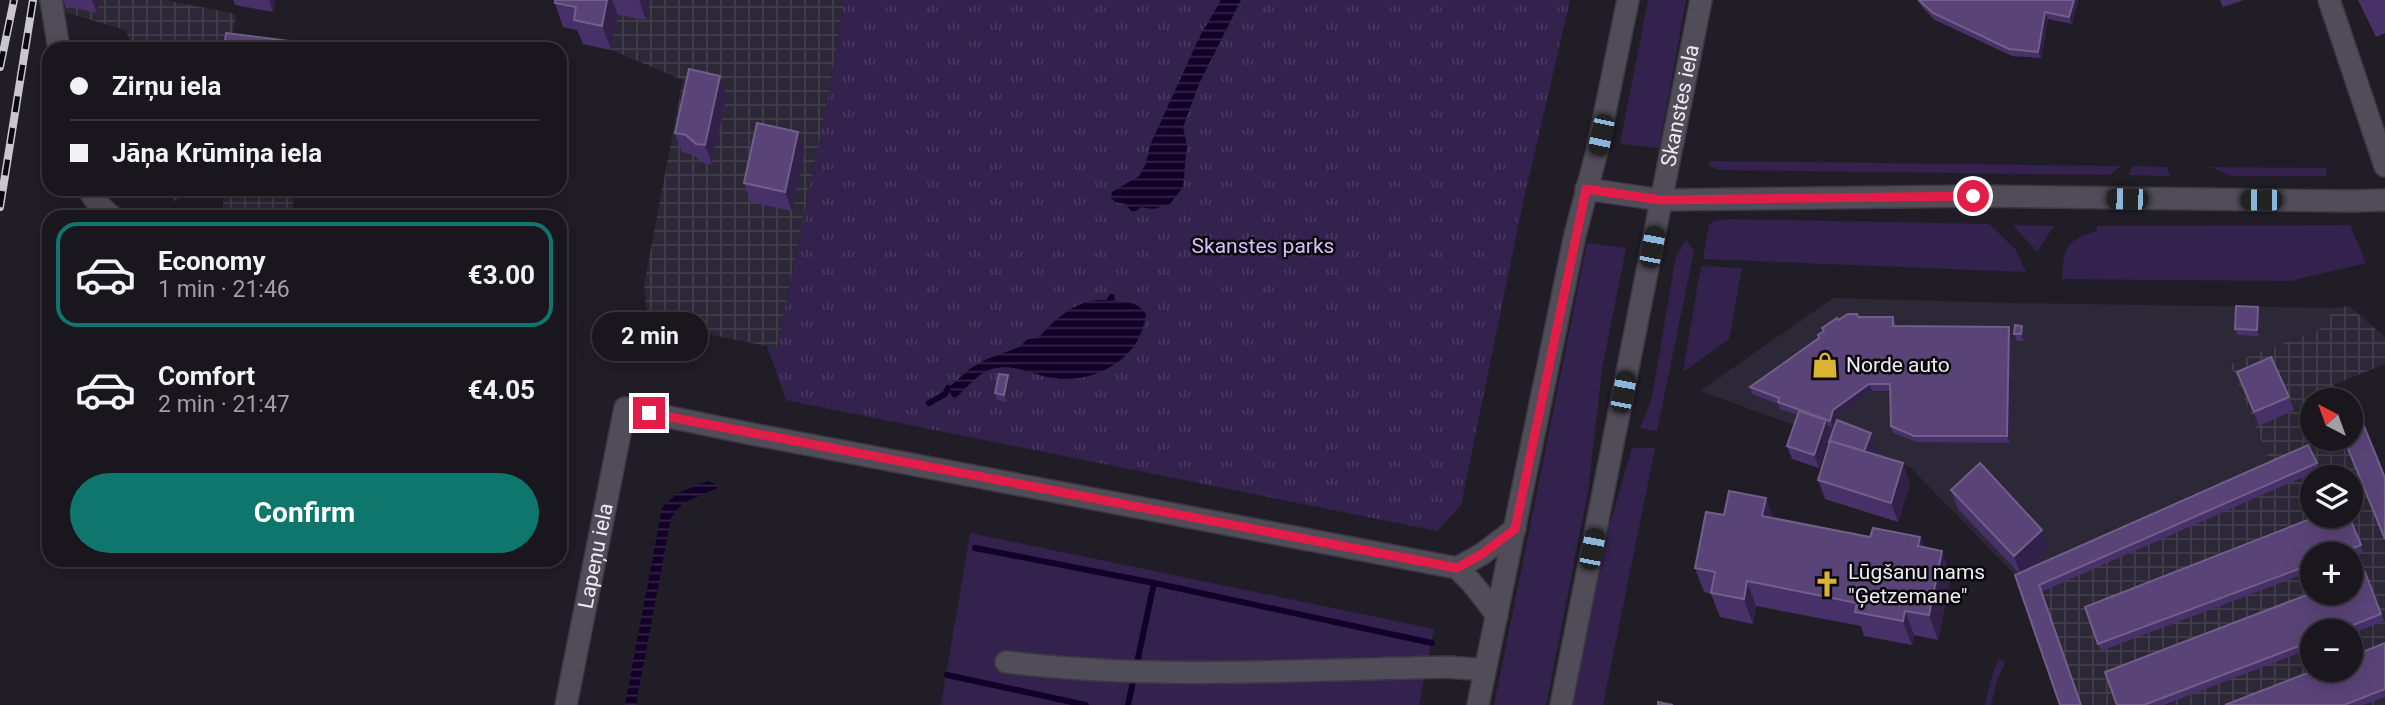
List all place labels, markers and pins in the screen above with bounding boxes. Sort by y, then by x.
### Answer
shop icon: Norde auto [1810,350,1840,380]
place label: Norde auto [1846,353,1950,377]
place label: Lūgšanu nams "Ģetzemane" [1848,560,1985,608]
church icon: Lūgšanu nams "Ģetzemane" [1812,569,1842,599]

